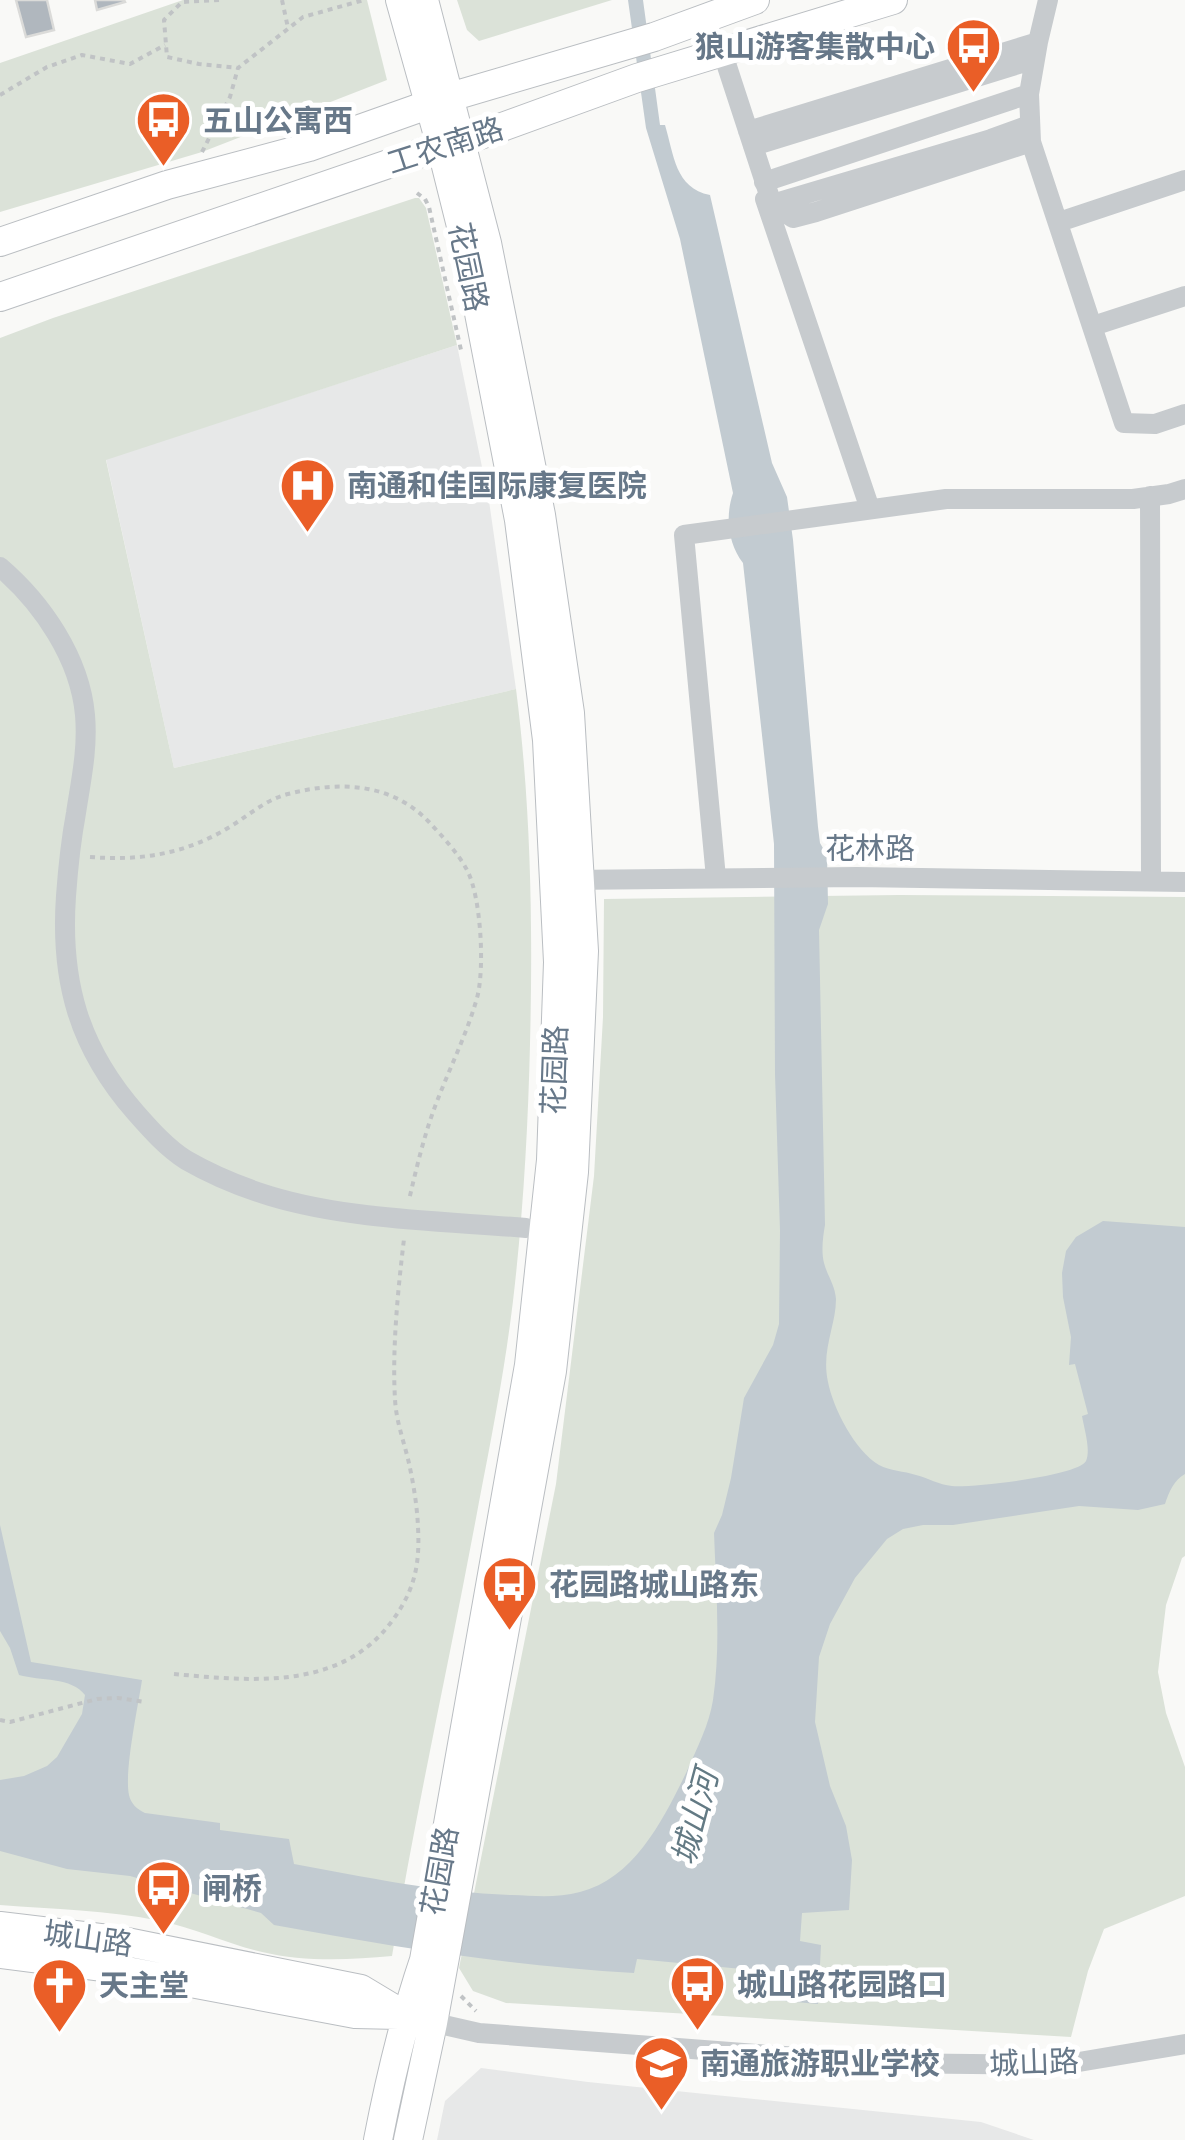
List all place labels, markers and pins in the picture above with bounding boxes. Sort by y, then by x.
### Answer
bus stop icon: 狼山游客集散中心 [944,16,1004,95]
place label: 狼山游客集散中心 [695,23,935,69]
bus stop icon: 五山公寓西 [134,90,194,169]
place label: 五山公寓西 [203,97,353,143]
hospital icon: 南通和佳国际康复医院 [278,455,338,534]
place label: 南通和佳国际康复医院 [347,462,647,508]
bus stop icon: 花园路城山路东 [480,1554,540,1633]
place label: 花园路城山路东 [549,1561,759,1607]
bus stop icon: 闸桥 [133,1858,193,1937]
place label: 闸桥 [202,1865,262,1911]
bus stop icon: 城山路花园路口 [668,1954,728,2033]
church icon: 天主堂 [30,1955,90,2034]
place label: 城山路花园路口 [737,1961,947,2007]
place label: 天主堂 [99,1962,189,2008]
school or university icon: 南通旅游职业学校 [631,2033,691,2112]
place label: 南通旅游职业学校 [700,2040,940,2086]

